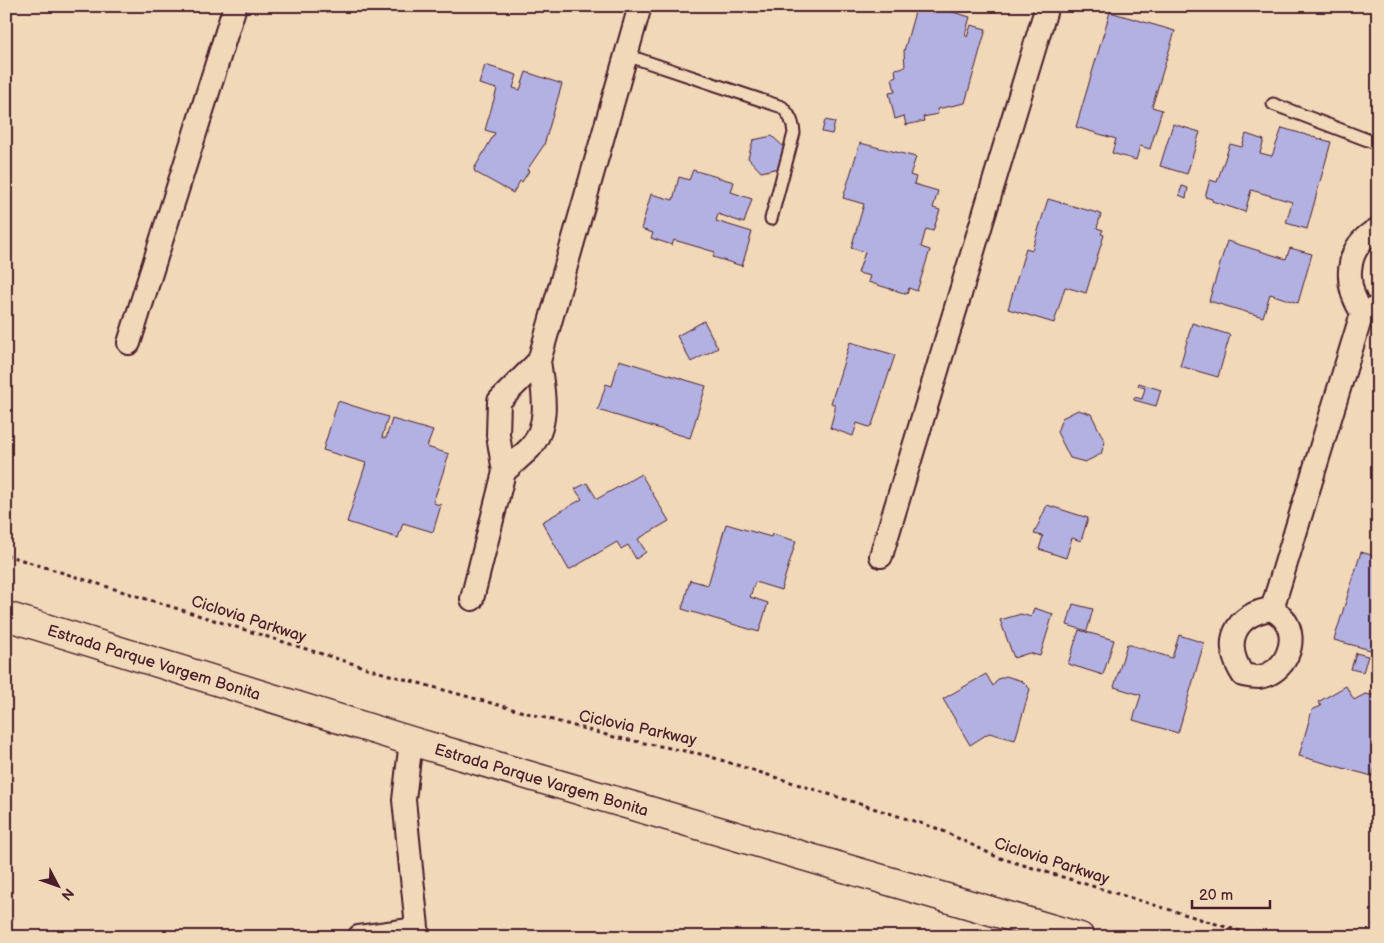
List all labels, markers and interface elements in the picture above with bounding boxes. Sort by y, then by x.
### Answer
street label: Ciclovia Parkway [189,592,309,647]
street label: Estrada Parque Vargem Bonita [45,621,262,705]
street label: Ciclovia Parkway [577,707,699,750]
street label: Estrada Parque Vargem Bonita [432,740,650,821]
street label: Ciclovia Parkway [992,834,1112,889]
north arrow [32,860,82,910]
scale bar [1192,878,1269,910]
text: N [58,885,77,904]
text: 20 m [1199,886,1233,905]

